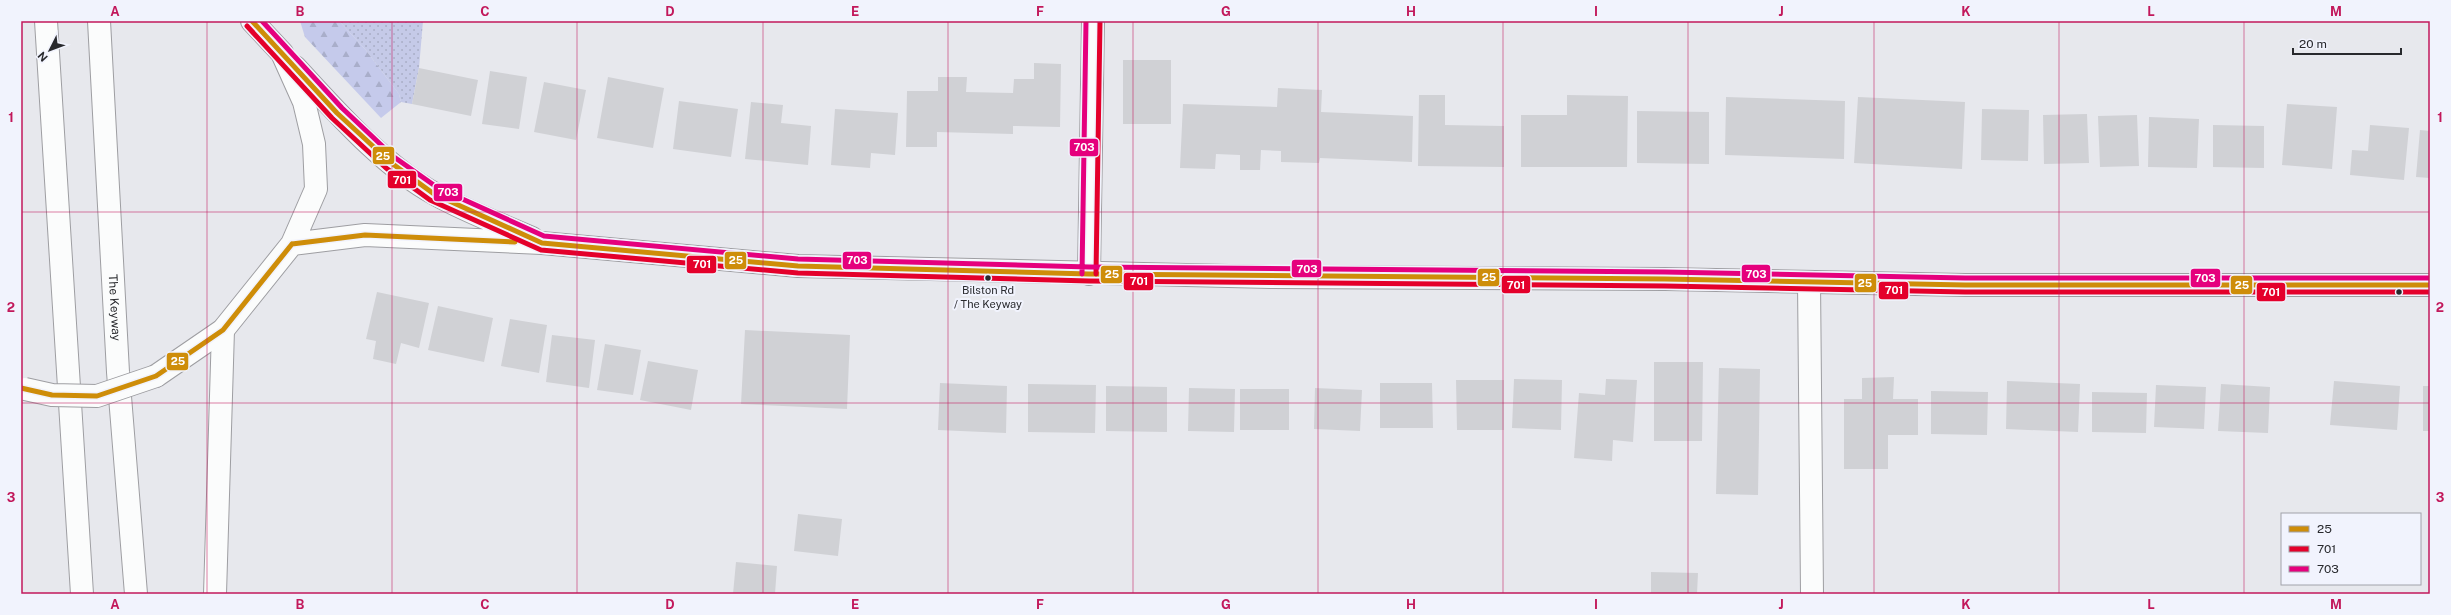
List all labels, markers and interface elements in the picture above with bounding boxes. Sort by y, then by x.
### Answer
text: A [110,4,120,19]
text: B [296,4,305,19]
text: C [480,4,490,19]
text: D [665,4,675,19]
text: E [851,4,859,19]
text: F [1036,4,1044,19]
text: G [1221,4,1231,19]
text: H [1406,4,1416,19]
text: I [1594,4,1598,19]
text: J [1778,4,1784,19]
text: K [1961,4,1971,19]
text: L [2147,4,2155,19]
text: M [2330,4,2342,19]
north arrow [30,30,70,70]
scale bar [2293,30,2401,56]
text: 20 m [2299,37,2327,51]
text: N [35,49,50,64]
text: 1 [8,110,14,125]
text: 1 [2437,110,2443,125]
line badge: 703 [1069,138,1099,157]
text: 703 [1073,141,1095,153]
line badge: 25 [372,146,395,165]
text: 25 [376,150,390,162]
line badge: 701 [387,170,417,189]
text: 701 [393,174,411,186]
line badge: 703 [433,183,463,202]
text: 703 [437,186,459,198]
line badge: 25 [724,251,747,270]
line badge: 703 [842,251,872,270]
text: 25 [729,254,743,266]
text: 703 [846,254,868,266]
line badge: 701 [686,255,717,274]
text: 701 [693,258,711,270]
line badge: 703 [1291,259,1322,278]
text: 703 [1296,263,1318,275]
line badge: 703 [1741,264,1771,283]
line badge: 25 [1100,265,1123,284]
text: 25 [1105,268,1119,280]
line badge: 25 [1477,268,1500,287]
text: 703 [1745,268,1767,280]
line badge: 703 [2190,268,2221,288]
text: 25 [1482,271,1496,283]
line badge: 701 [1123,272,1154,291]
text: 703 [2194,272,2216,284]
marker: Bilston Rd / The Keyway [983,273,993,283]
line badge: 25 [1854,273,1877,293]
street label: The Keyway [106,274,123,342]
text: 701 [1130,275,1148,287]
line badge: 701 [1501,275,1531,294]
line badge: 25 [2230,275,2253,295]
text: 25 [1858,277,1872,289]
text: 701 [1507,279,1525,291]
text: 25 [2235,279,2249,291]
line badge: 701 [1878,281,1909,300]
line badge: 701 [2256,282,2286,302]
place label: Bilston Rd / The Keyway [954,284,1022,310]
text: 701 [1885,284,1903,296]
text: 701 [2262,286,2280,298]
unlabelled marker [2394,287,2404,297]
text: 2 [7,300,15,315]
text: 2 [2436,300,2444,315]
line badge: 25 [166,352,189,371]
text: 25 [171,355,185,367]
text: 3 [7,490,16,505]
text: 3 [2436,490,2445,505]
legend [2281,513,2421,585]
text: 25 [2317,522,2332,536]
text: 701 [2317,542,2336,556]
text: 703 [2317,562,2339,576]
text: A [110,597,120,612]
text: B [296,597,305,612]
text: C [480,597,490,612]
text: D [665,597,675,612]
text: E [851,597,859,612]
text: F [1036,597,1044,612]
text: G [1221,597,1231,612]
text: H [1406,597,1416,612]
text: I [1594,597,1598,612]
text: J [1778,597,1784,612]
text: K [1961,597,1971,612]
text: L [2147,597,2155,612]
text: M [2330,597,2342,612]

